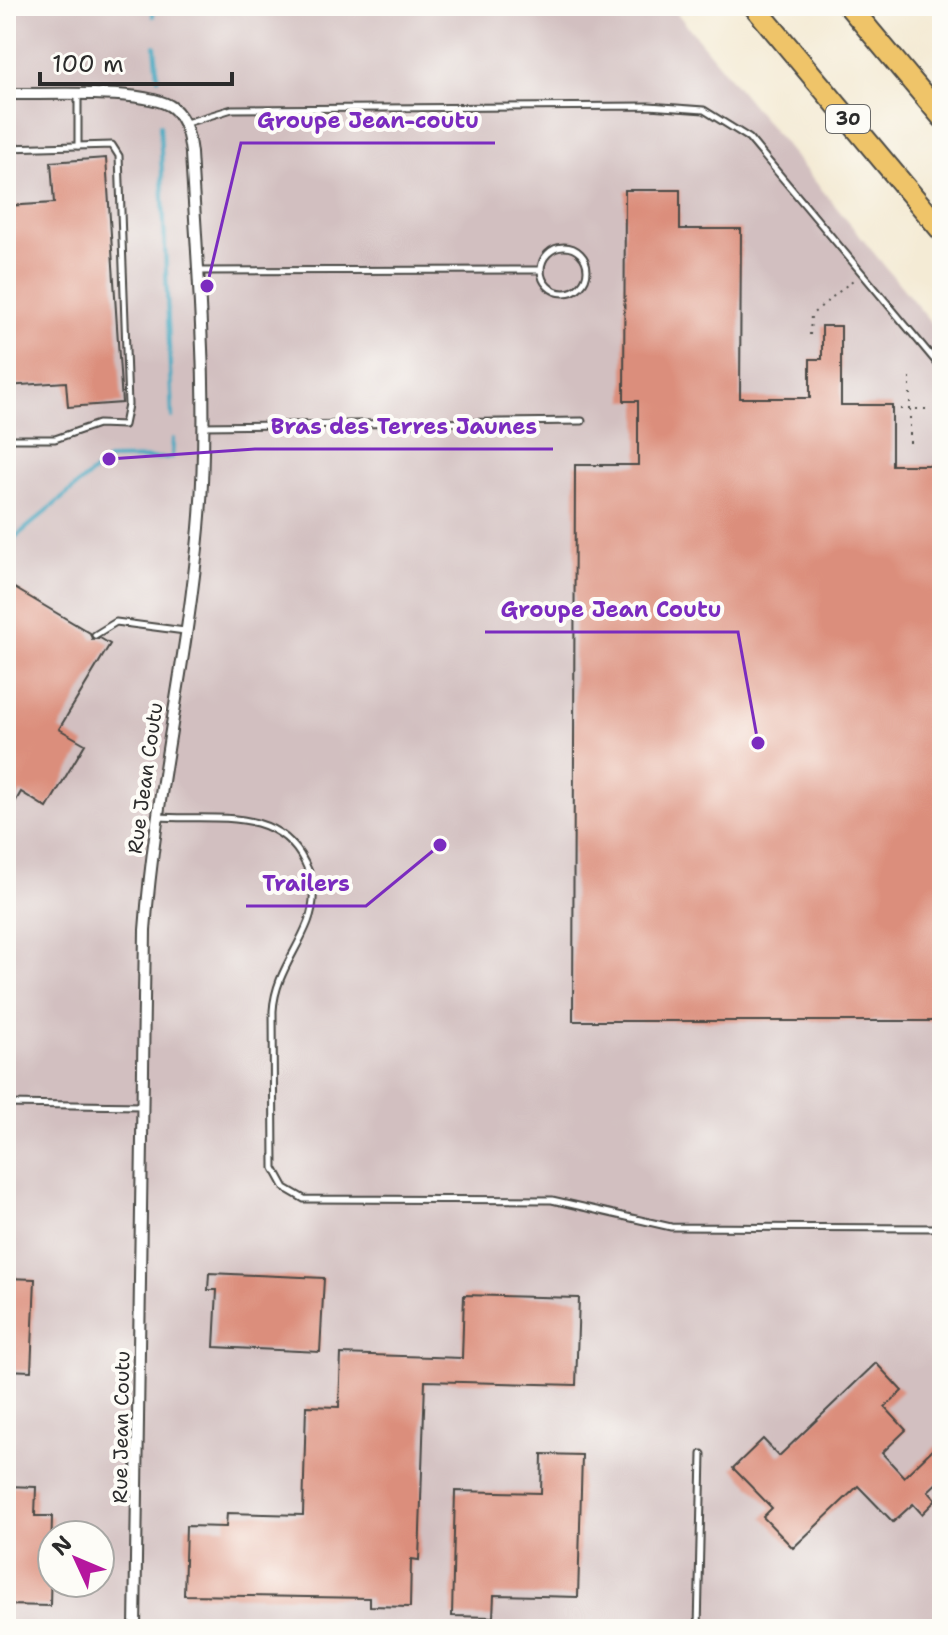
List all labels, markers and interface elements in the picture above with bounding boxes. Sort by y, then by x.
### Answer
scale bar [40,36,232,86]
text: 100 m [52,48,124,80]
callout: Groupe Jean-coutu [241,97,495,143]
road number: 30 [826,105,870,133]
text: Groupe Jean-coutu [257,106,479,135]
callout: Bras des Terres Jaunes [255,403,553,449]
text: Bras des Terres Jaunes [271,412,537,441]
callout: Groupe Jean Coutu [485,586,738,632]
text: Groupe Jean Coutu [501,595,721,624]
street label: Rue Jean Coutu [122,701,168,855]
callout: Trailers [246,860,366,906]
text: Trailers [262,869,350,898]
street label: Rue Jean Coutu [107,1351,135,1503]
north arrow [36,1519,116,1599]
text: N [45,1529,78,1562]

